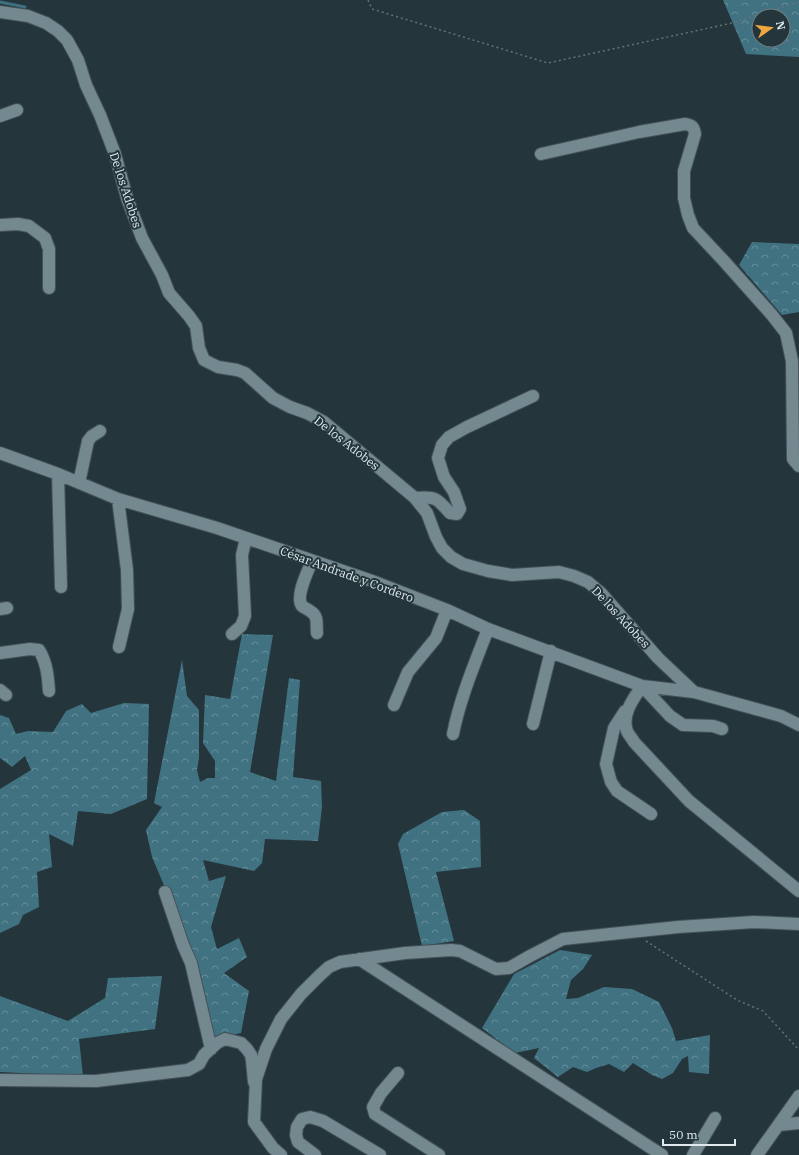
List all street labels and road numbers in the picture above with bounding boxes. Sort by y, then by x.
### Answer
street label: De los Adobes [107,150,145,230]
street label: De los Adobes [311,413,383,473]
street label: César Andrade y Cordero [278,543,416,605]
street label: De los Adobes [589,583,653,651]

